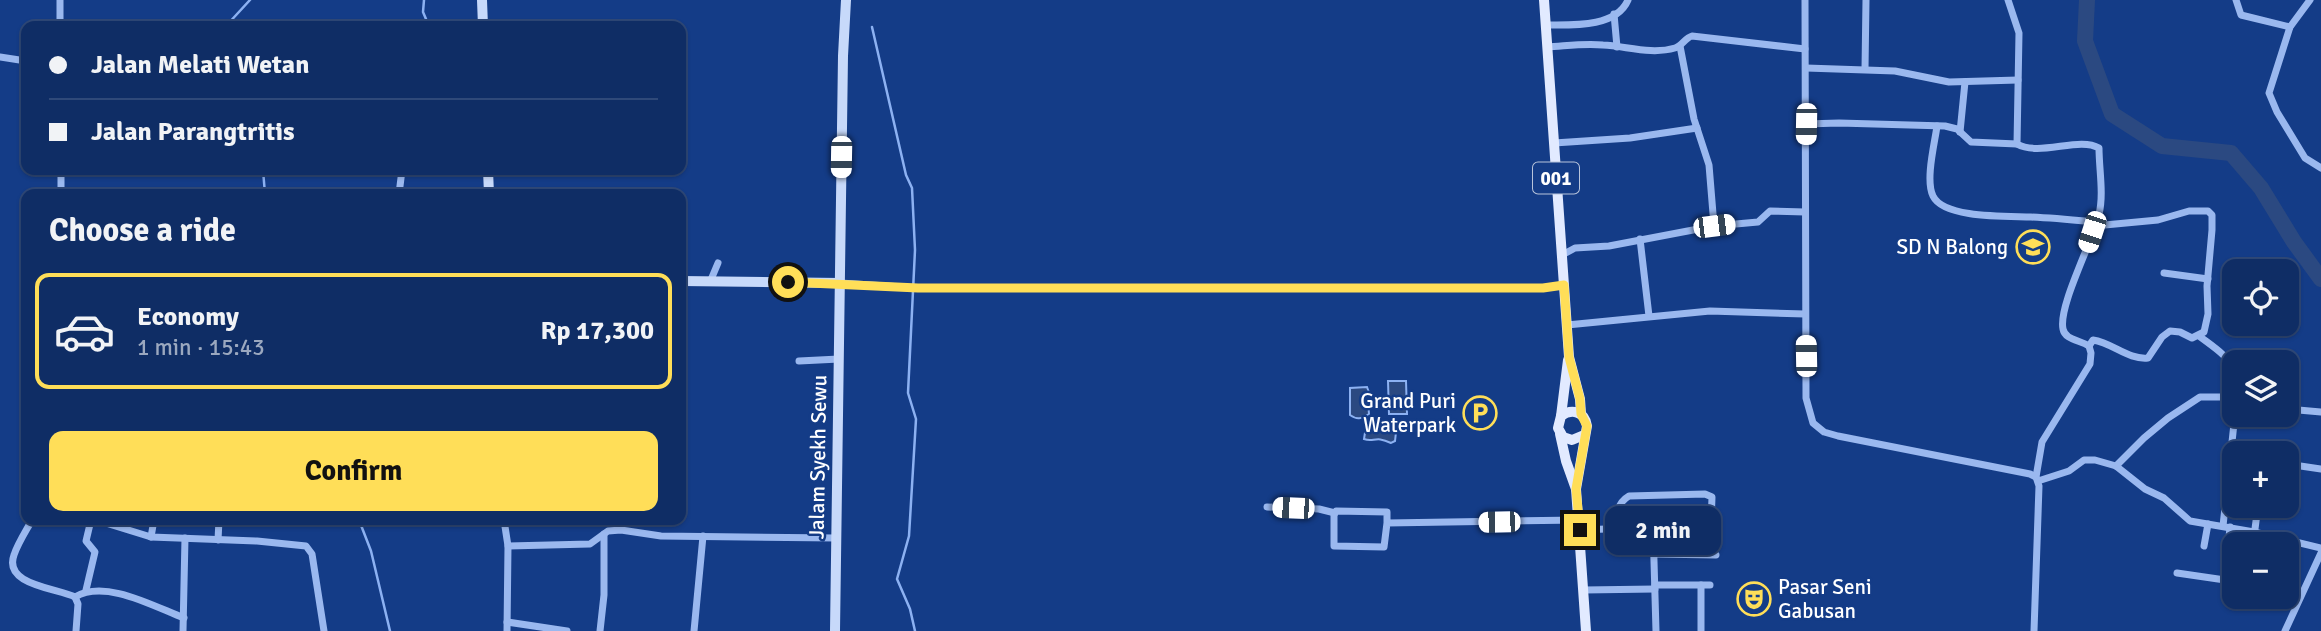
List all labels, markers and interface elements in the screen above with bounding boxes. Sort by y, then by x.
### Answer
text: Jalan Melati Wetan [91,49,309,81]
car [1796,103,1817,145]
text: Jalan Parangtritis [91,116,294,148]
car [831,136,852,178]
road number: 001 [1533,162,1579,194]
car [2076,209,2109,255]
text: Choose a ride [49,211,236,250]
car [1692,213,1737,239]
school or university icon: SD N Balong [2014,228,2052,266]
place label: SD N Balong [1896,234,2008,260]
map controls [2222,259,2299,609]
button: locate [2222,259,2299,336]
route start [772,266,804,298]
icon: car [53,300,116,363]
text: Economy [137,301,239,333]
text: Rp 17,300 [540,315,654,347]
text: 1 min · 15:43 [137,333,265,362]
car [1796,335,1817,377]
button: layers [2222,350,2299,427]
street label: Jalam Syekh Sewu [804,375,832,539]
place label: Grand Puri Waterpark [1360,388,1456,438]
parking icon: Grand Puri Waterpark [1461,394,1499,432]
button: Confirm [49,431,658,511]
button: + [2222,441,2299,518]
car [1272,497,1315,519]
callout: 2 min [1604,505,1720,554]
car [1478,511,1521,533]
route end [1564,514,1596,546]
text: 2 min [1635,516,1691,545]
button: − [2222,532,2299,609]
place label: Pasar Seni Gabusan [1778,574,1872,624]
theatre icon: Pasar Seni Gabusan [1735,580,1773,618]

